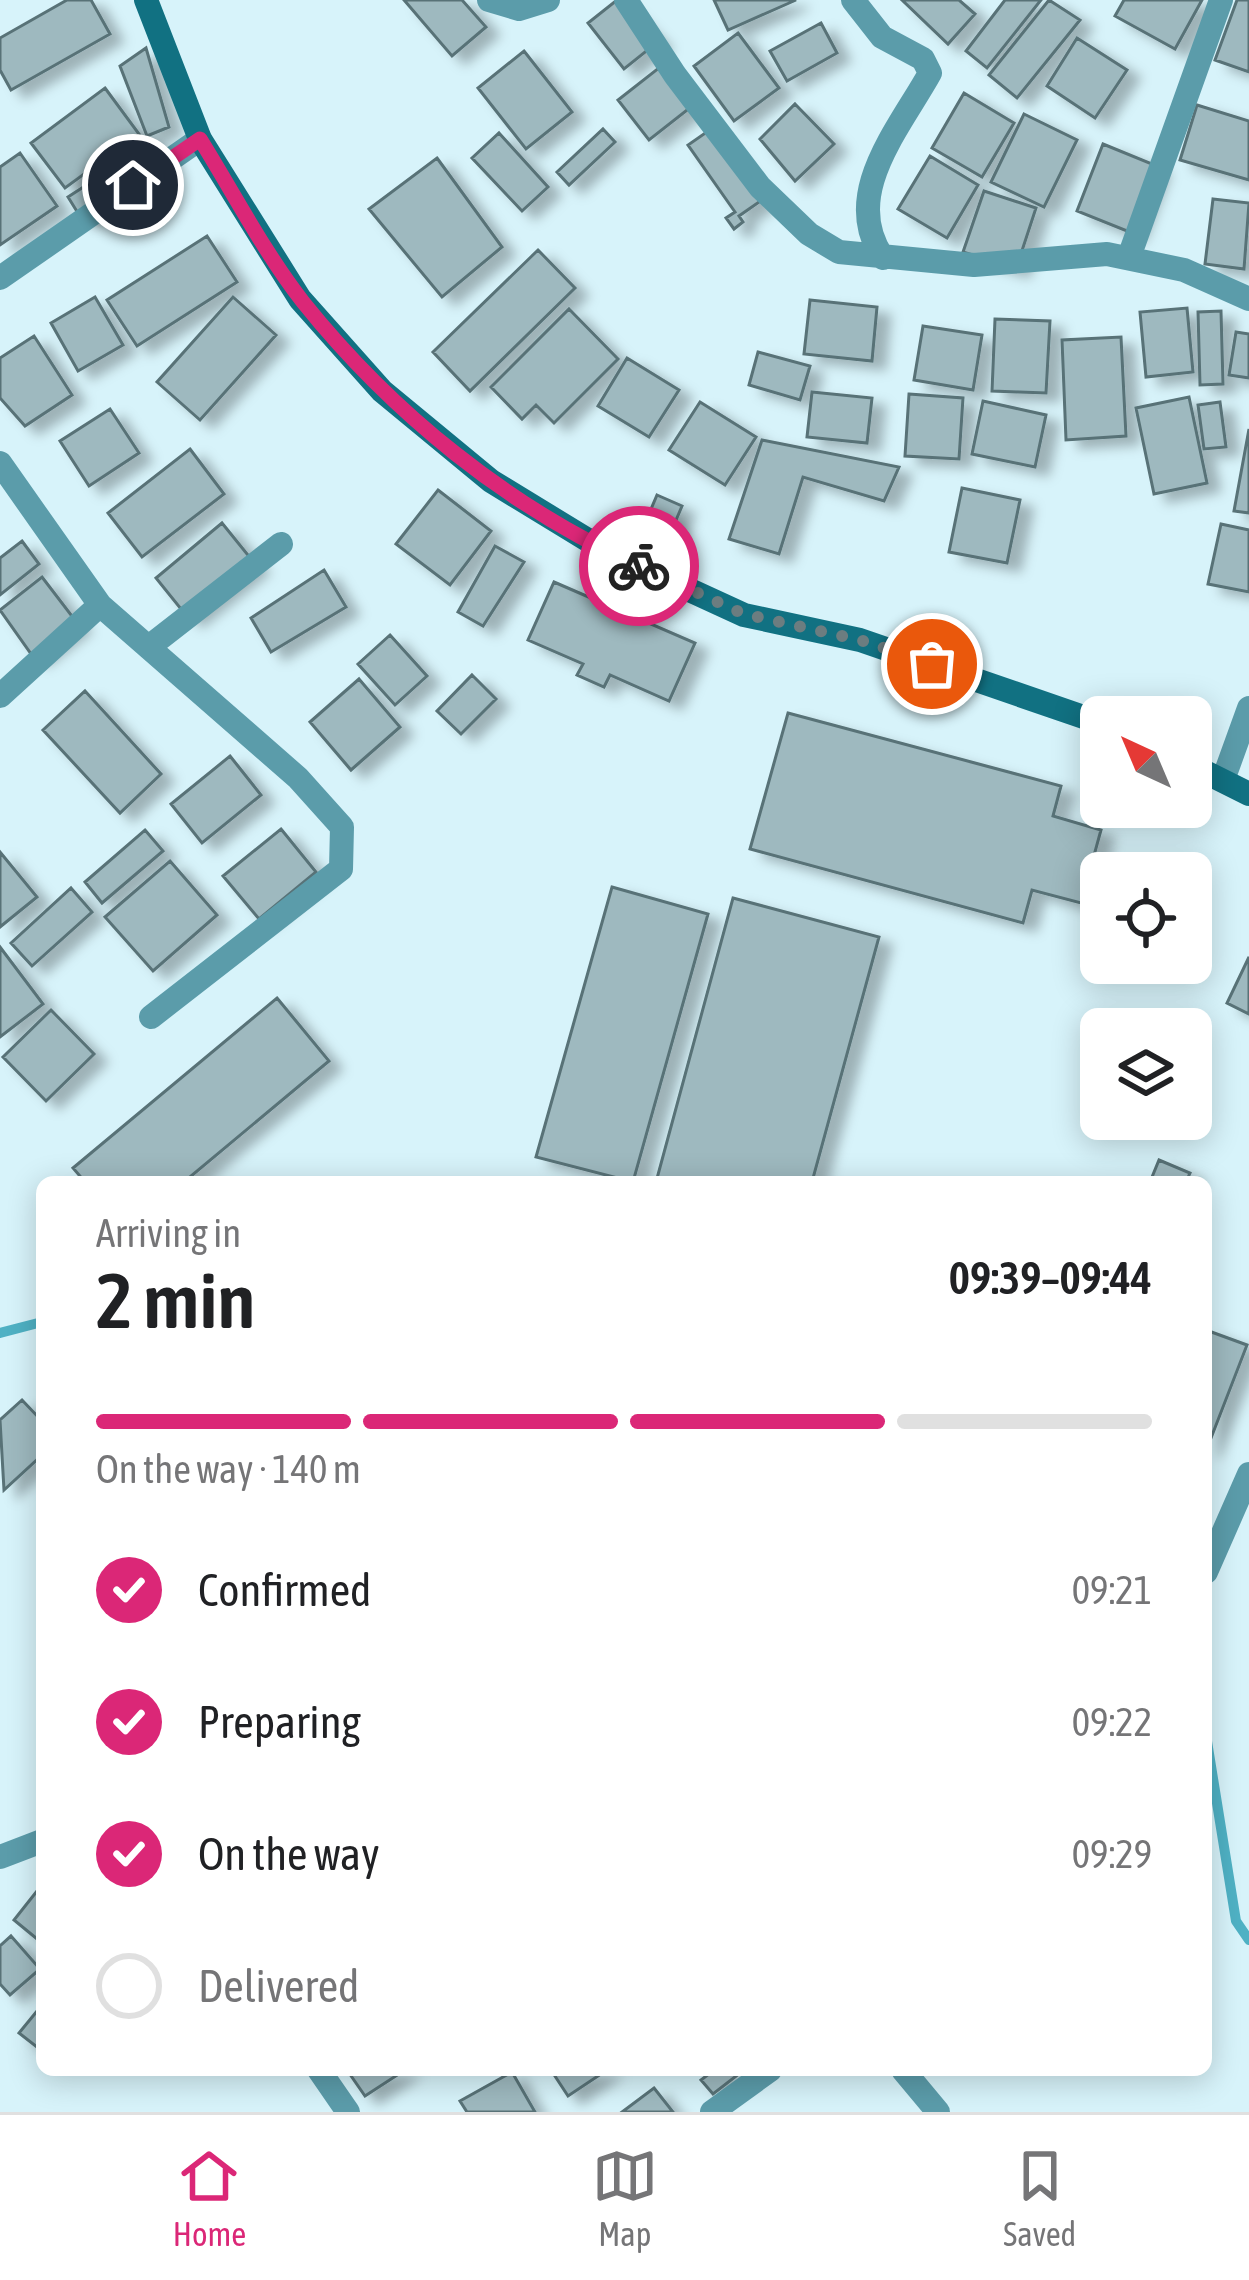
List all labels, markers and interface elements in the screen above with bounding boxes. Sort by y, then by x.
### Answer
pin [82,134,184,236]
icon: home [100,152,166,218]
courier [579,506,699,626]
icon: bike [606,533,672,599]
pin [881,613,983,715]
icon: bag [899,631,965,697]
north arrow [1080,696,1212,828]
map controls [1080,696,1212,1140]
button: locate [1080,852,1212,984]
button: layers [1080,1008,1212,1140]
text: Arriving in [96,1211,241,1255]
text: 09:39–09:44 [949,1252,1152,1304]
text: 2 min [96,1255,255,1345]
text: On the way · 140 m [96,1447,361,1491]
icon: check [96,1557,162,1623]
text: Confirmed [198,1564,371,1616]
text: 09:21 [1072,1568,1152,1612]
icon: check [96,1689,162,1755]
text: Preparing [198,1696,361,1748]
text: 09:22 [1072,1700,1152,1744]
icon: check [96,1821,162,1887]
text: On the way [198,1828,380,1880]
text: 09:29 [1072,1832,1152,1876]
text: Delivered [198,1960,359,2012]
tab: Home [173,2143,246,2253]
tab: Map [592,2143,658,2253]
tab: Saved [1003,2143,1076,2253]

